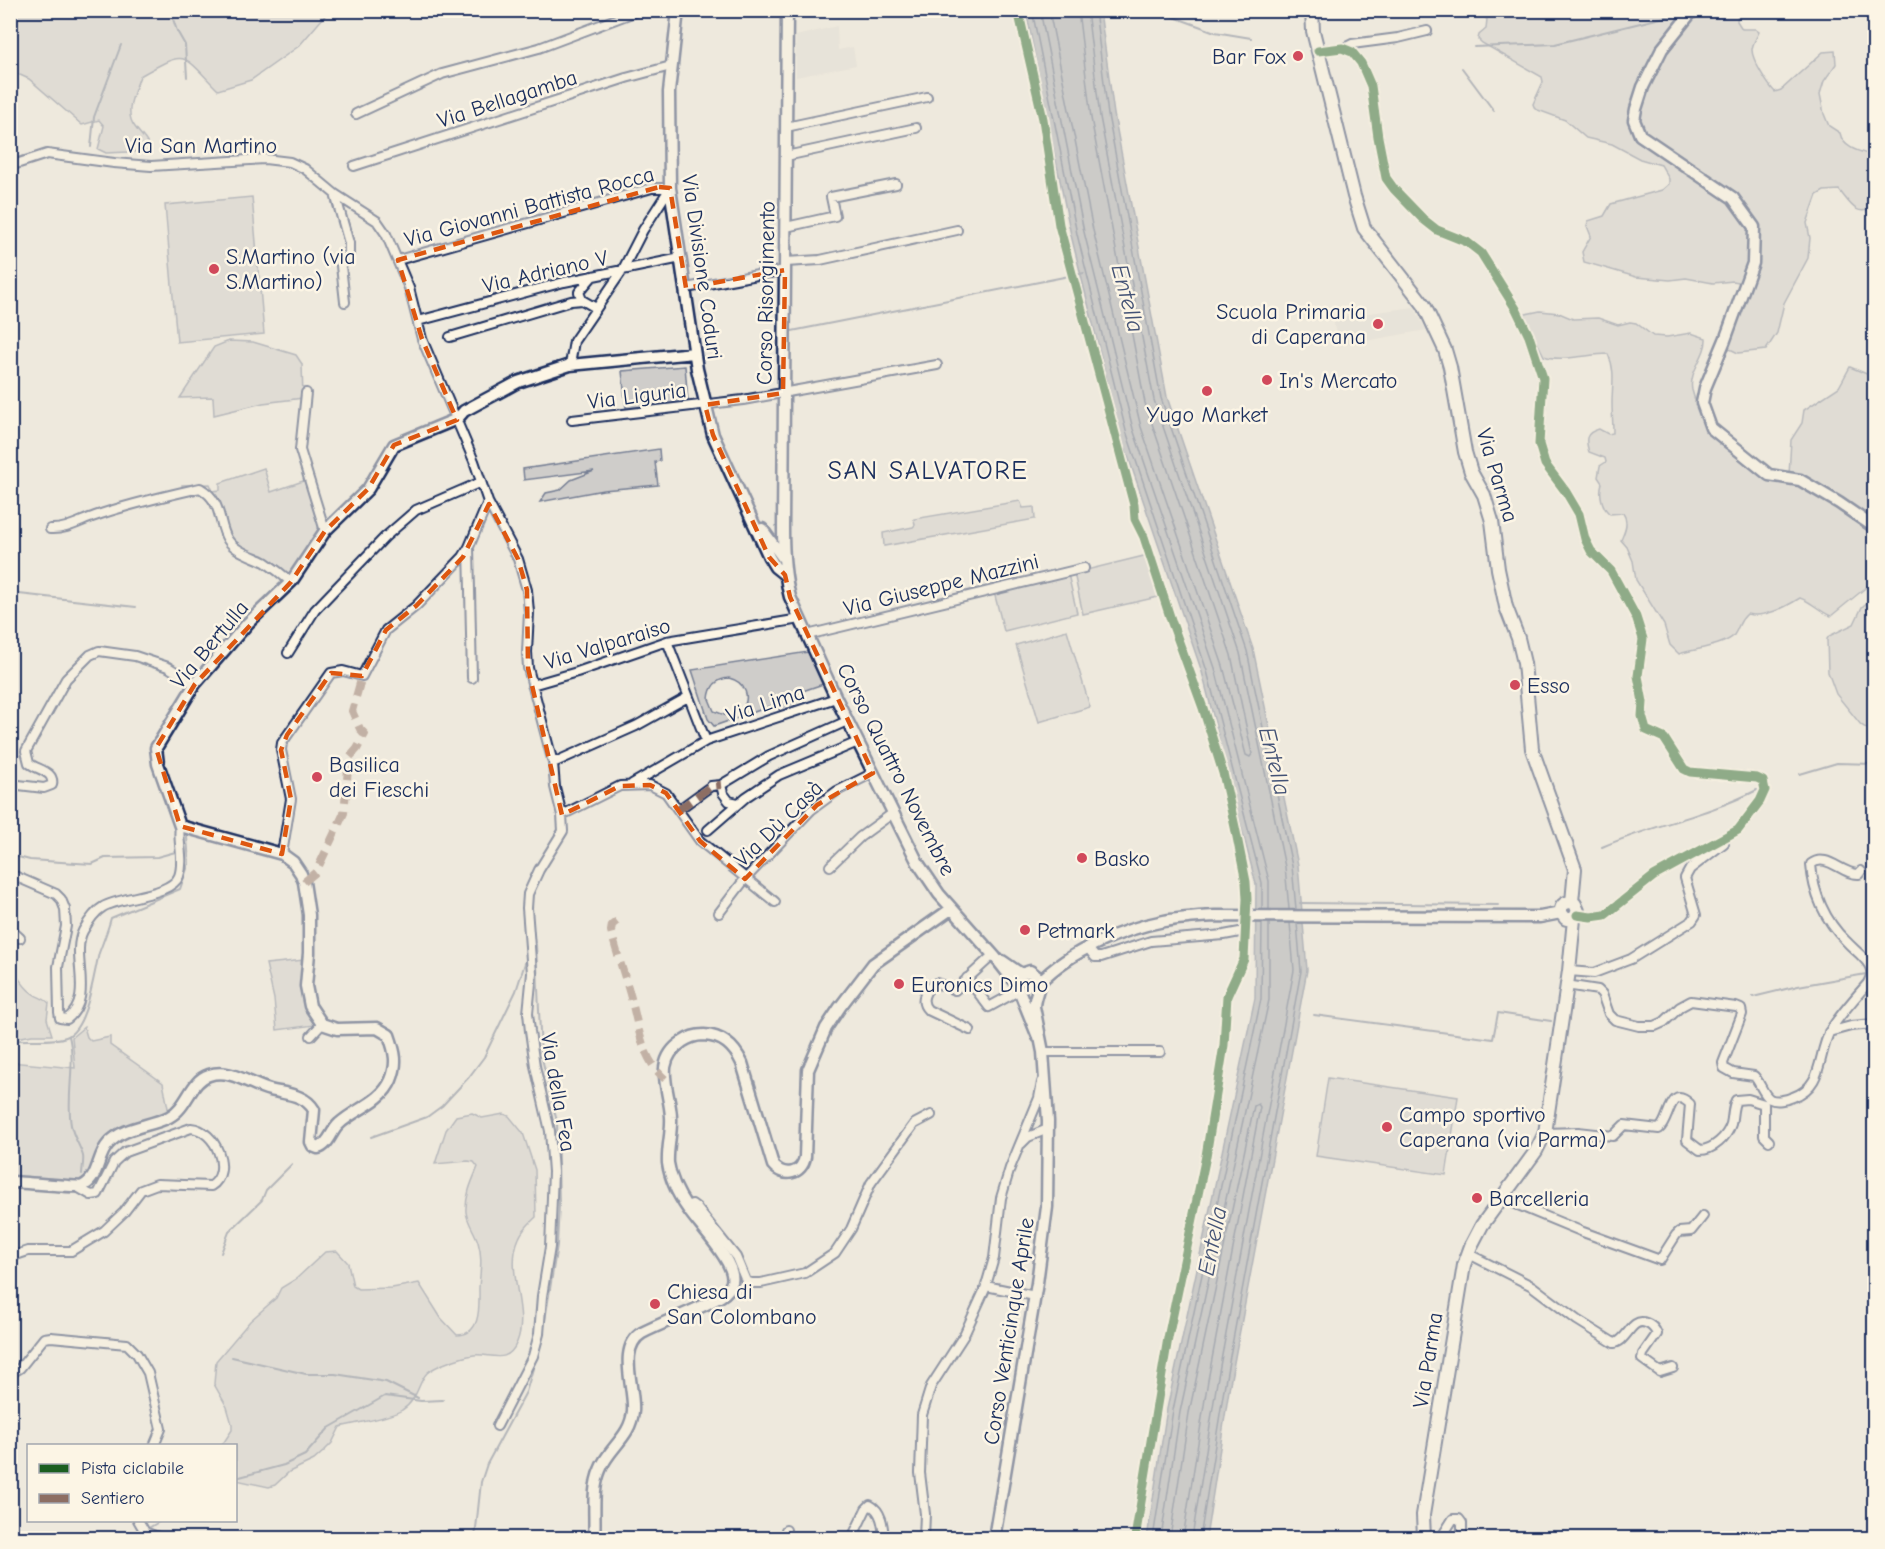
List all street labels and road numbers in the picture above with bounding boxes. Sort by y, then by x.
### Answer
street label: Via Bellagamba [434,64,581,134]
street label: Via San Martino [125,133,277,159]
street label: Via Giovanni Battista Rocca [402,161,657,253]
street label: Via Divisione Coduri [676,173,728,361]
street label: Corso Risorgimento [751,201,781,385]
street label: Via Adriano V [480,245,611,299]
street label: Via Liguria [586,377,688,415]
street label: Via Parma [1471,425,1524,525]
street label: Via Giuseppe Mazzini [841,548,1042,622]
street label: Via Bertulla [165,595,254,694]
street label: Via Valparaiso [541,612,674,675]
street label: Corso Quattro Novembre [831,659,961,880]
street label: Via Lima [723,679,808,729]
street label: Via Dù Casà [729,775,828,872]
street label: Via della Fea [535,1031,581,1154]
street label: Corso Venticinque Aprile [978,1216,1040,1447]
street label: Via Parma [1408,1310,1448,1410]

